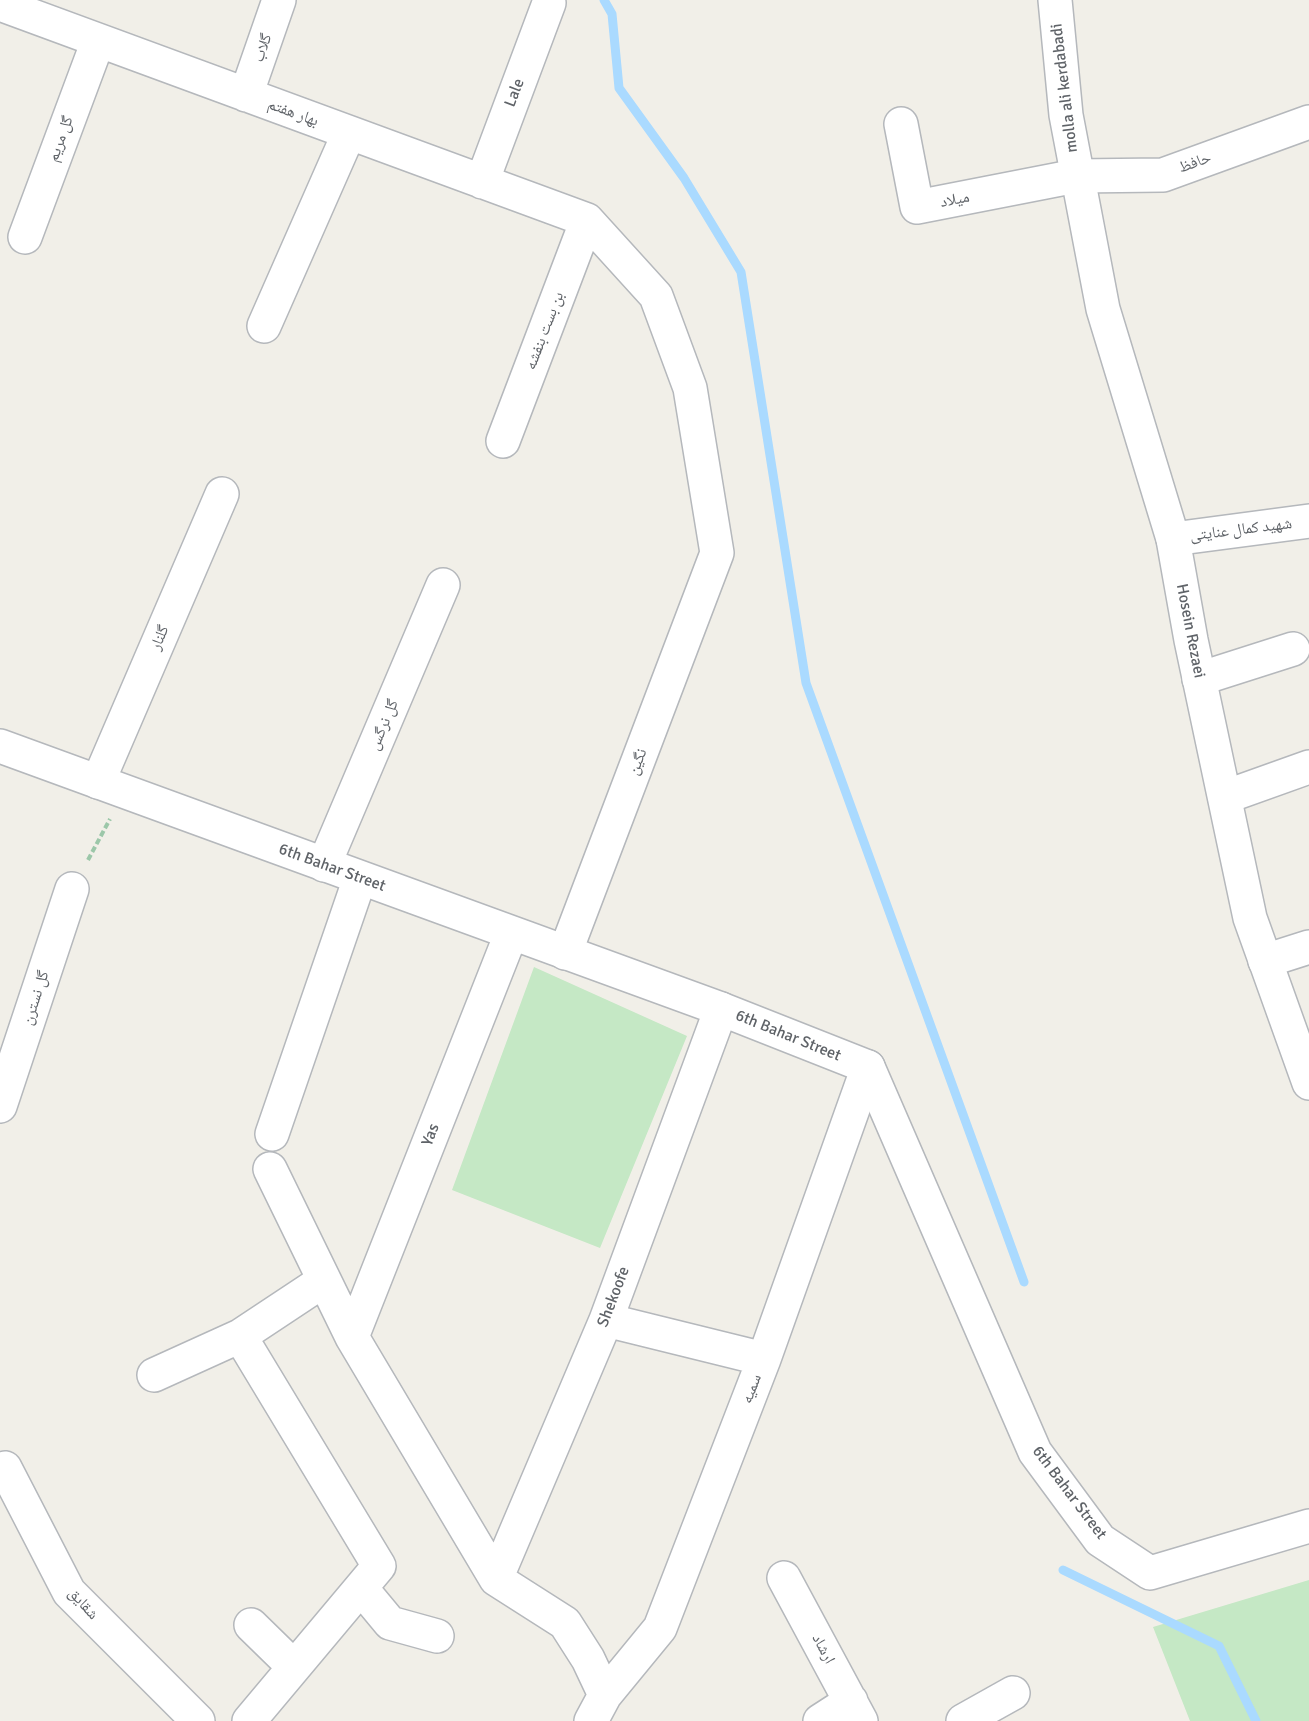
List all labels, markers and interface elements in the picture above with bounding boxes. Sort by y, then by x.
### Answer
street label: molla ali kerdabadi [1048,22,1082,154]
street label: گلاب [249,31,277,65]
street label: Lale [501,76,529,110]
street label: بهار هفتم [265,95,321,131]
street label: گل مریم [44,113,78,165]
street label: حافظ [1176,148,1214,178]
street label: میلاد [939,188,971,212]
street label: بن بست بنفشه [521,289,569,373]
street label: شهید کمال عنایتی [1189,514,1293,546]
street label: Hosein Rezaei [1171,582,1209,680]
street label: گلنار [146,623,174,653]
street label: گل نرگس [365,697,403,753]
street label: نگین [624,746,652,778]
street label: 6th Bahar Street [276,840,388,896]
street label: گل نسترن [18,968,54,1028]
street label: 6th Bahar Street [732,1006,844,1066]
street label: Yas [418,1121,444,1149]
street label: Shekoofe [594,1264,634,1330]
street label: سمیه [738,1371,766,1407]
street label: 6th Bahar Street [1028,1442,1110,1544]
street label: شقایق [64,1584,102,1624]
street label: ارشاد [807,1631,839,1667]

